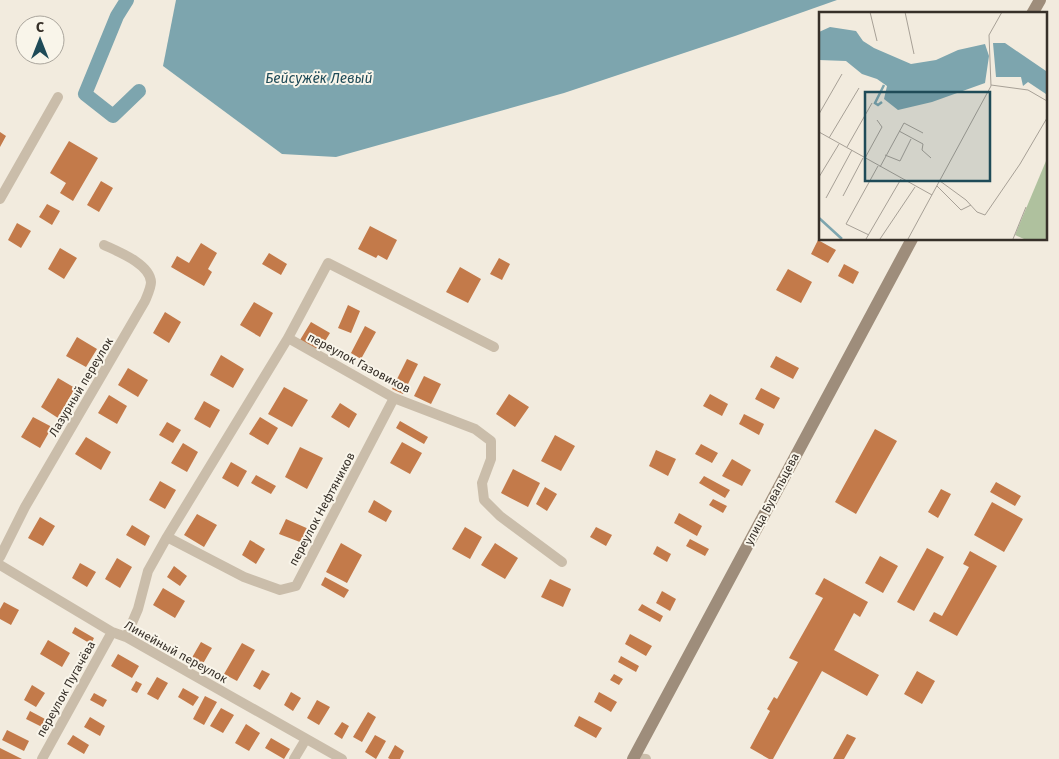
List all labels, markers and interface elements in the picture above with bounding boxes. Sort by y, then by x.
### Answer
inset map [819,12,1046,240]
north arrow [15,15,65,65]
text: С [36,19,44,36]
water label: Бейсужёк Левый [265,70,373,87]
street label: переулок Газовиков [305,330,413,396]
street label: Лазурный переулок [46,334,116,439]
street label: переулок Нефтяников [286,450,358,568]
street label: улица Бувальцева [742,451,802,547]
street label: Линейный переулок [122,618,231,686]
street label: переулок Пугачёва [34,638,98,740]

